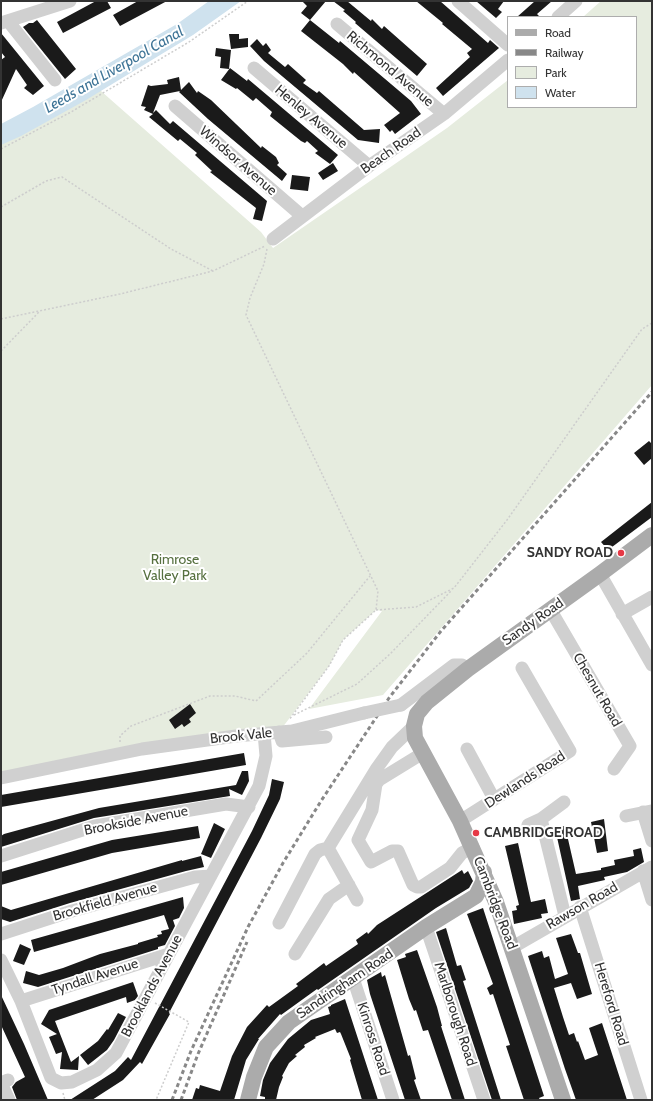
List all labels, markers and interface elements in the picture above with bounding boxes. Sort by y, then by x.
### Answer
legend [507,16,637,108]
water label: Leeds and Liverpool Canal [41,23,187,117]
text: Road [545,25,571,40]
street label: Richmond Avenue [343,28,437,110]
text: Railway [545,45,583,60]
text: Park [545,65,567,80]
street label: Henley Avenue [271,82,351,152]
text: Water [545,85,575,100]
street label: Windsor Avenue [196,123,280,199]
street label: Beach Road [358,124,424,178]
place label: SANDY ROAD [527,545,613,561]
marker: SANDY ROAD [616,548,626,558]
park label: Rimrose Valley Park [143,552,207,584]
street label: Sandy Road [499,595,567,649]
street label: Chesnut Road [569,650,625,730]
street label: Brook Vale [209,724,273,748]
street label: Dewlands Road [482,748,568,812]
street label: Brookside Avenue [83,803,189,839]
place label: CAMBRIDGE ROAD [484,825,603,841]
marker: CAMBRIDGE ROAD [471,828,481,838]
street label: Cambridge Road [470,854,520,952]
street label: Brookfield Avenue [51,879,159,925]
street label: Rawson Road [543,879,621,933]
street label: Brooklands Avenue [118,932,186,1040]
street label: Sandringham Road [294,946,396,1022]
street label: Tyndall Avenue [50,955,140,999]
street label: Marlborough Road [430,960,480,1068]
street label: Hereford Road [590,960,632,1048]
street label: Kinross Road [353,1000,393,1078]

